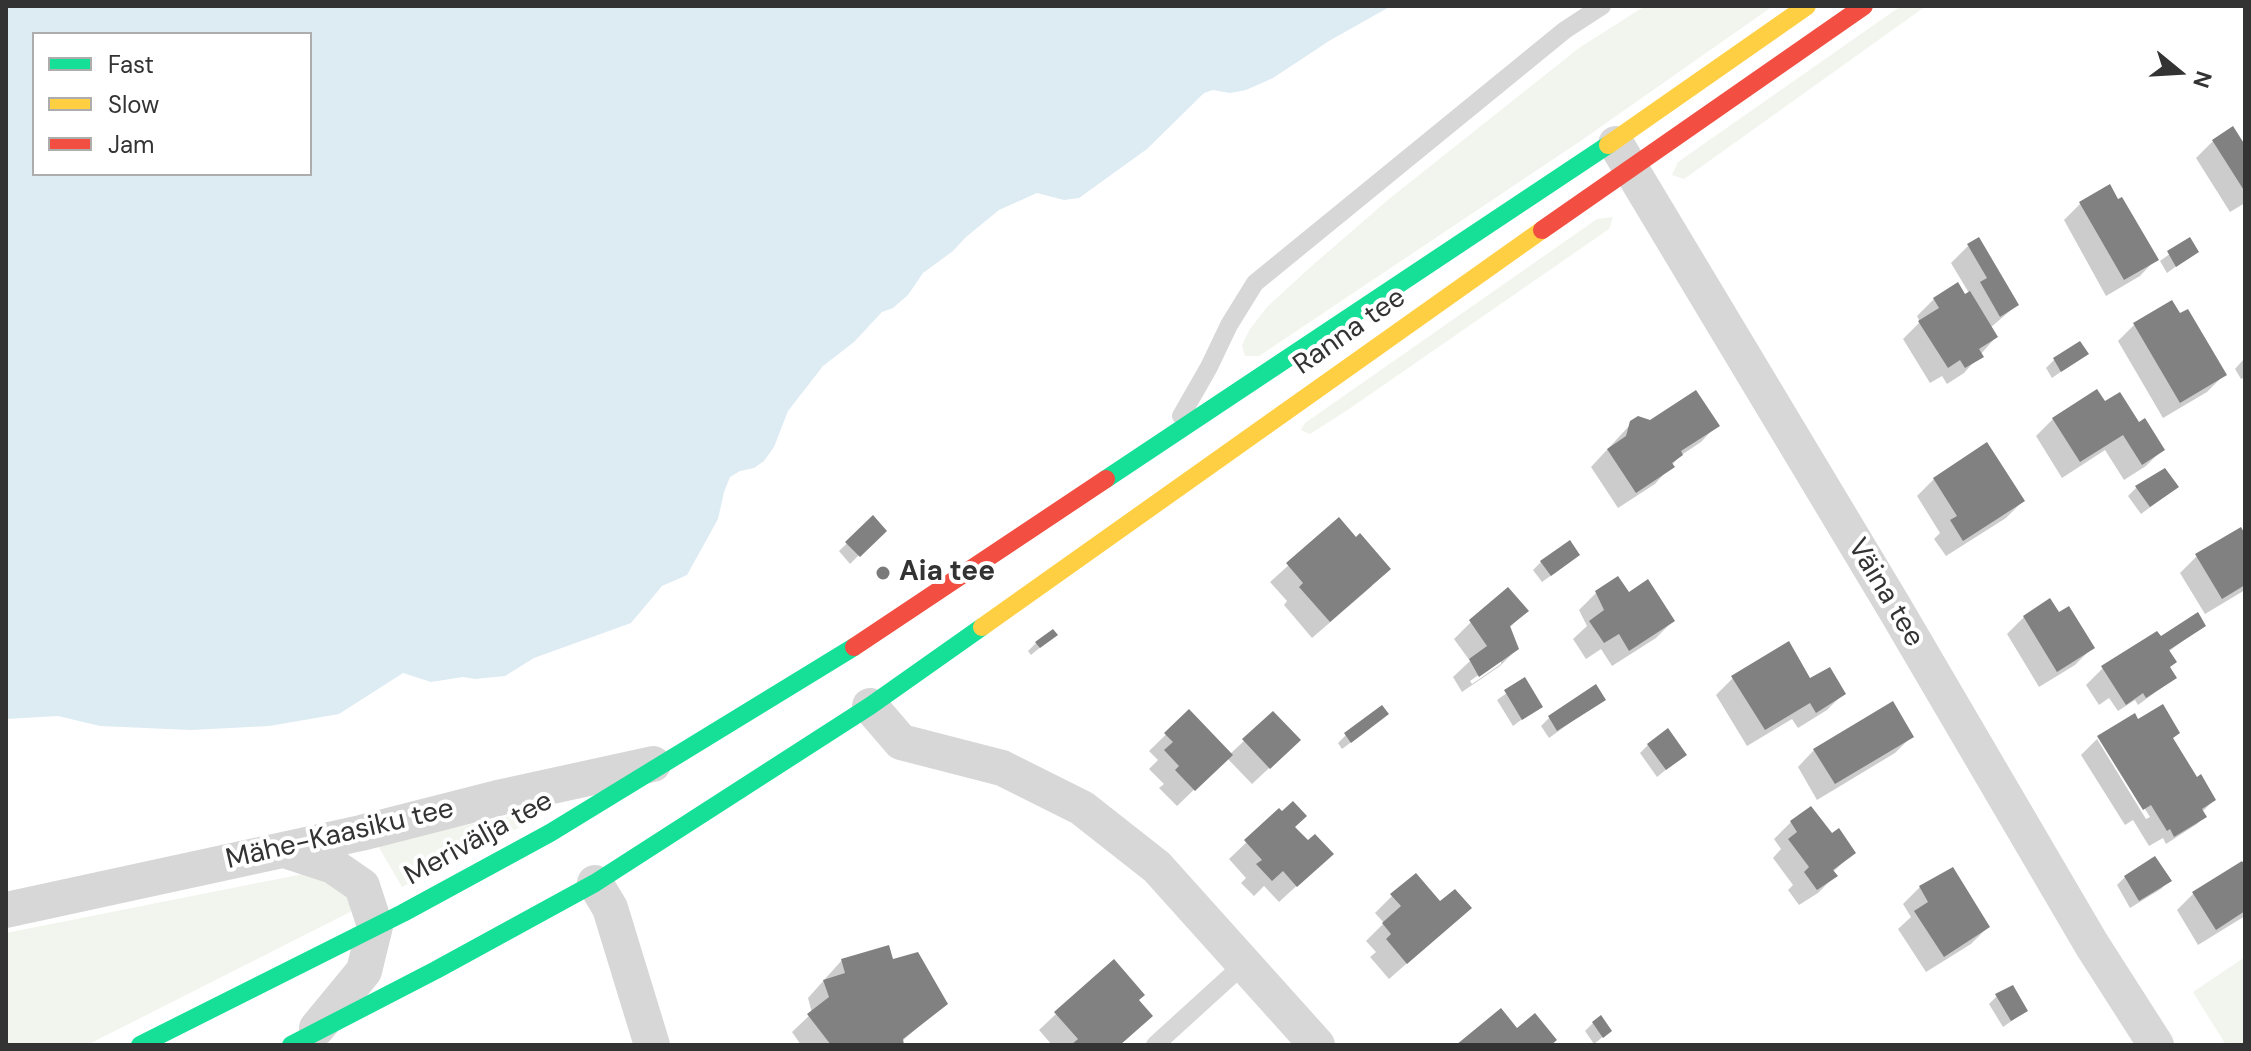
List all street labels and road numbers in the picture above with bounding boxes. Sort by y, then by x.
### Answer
street label: Ranna tee [1288,281,1412,383]
street label: Väina tee [1840,533,1930,653]
street label: Merivälja tee [399,785,559,893]
street label: Mähe-Kaasiku tee [223,792,457,878]

